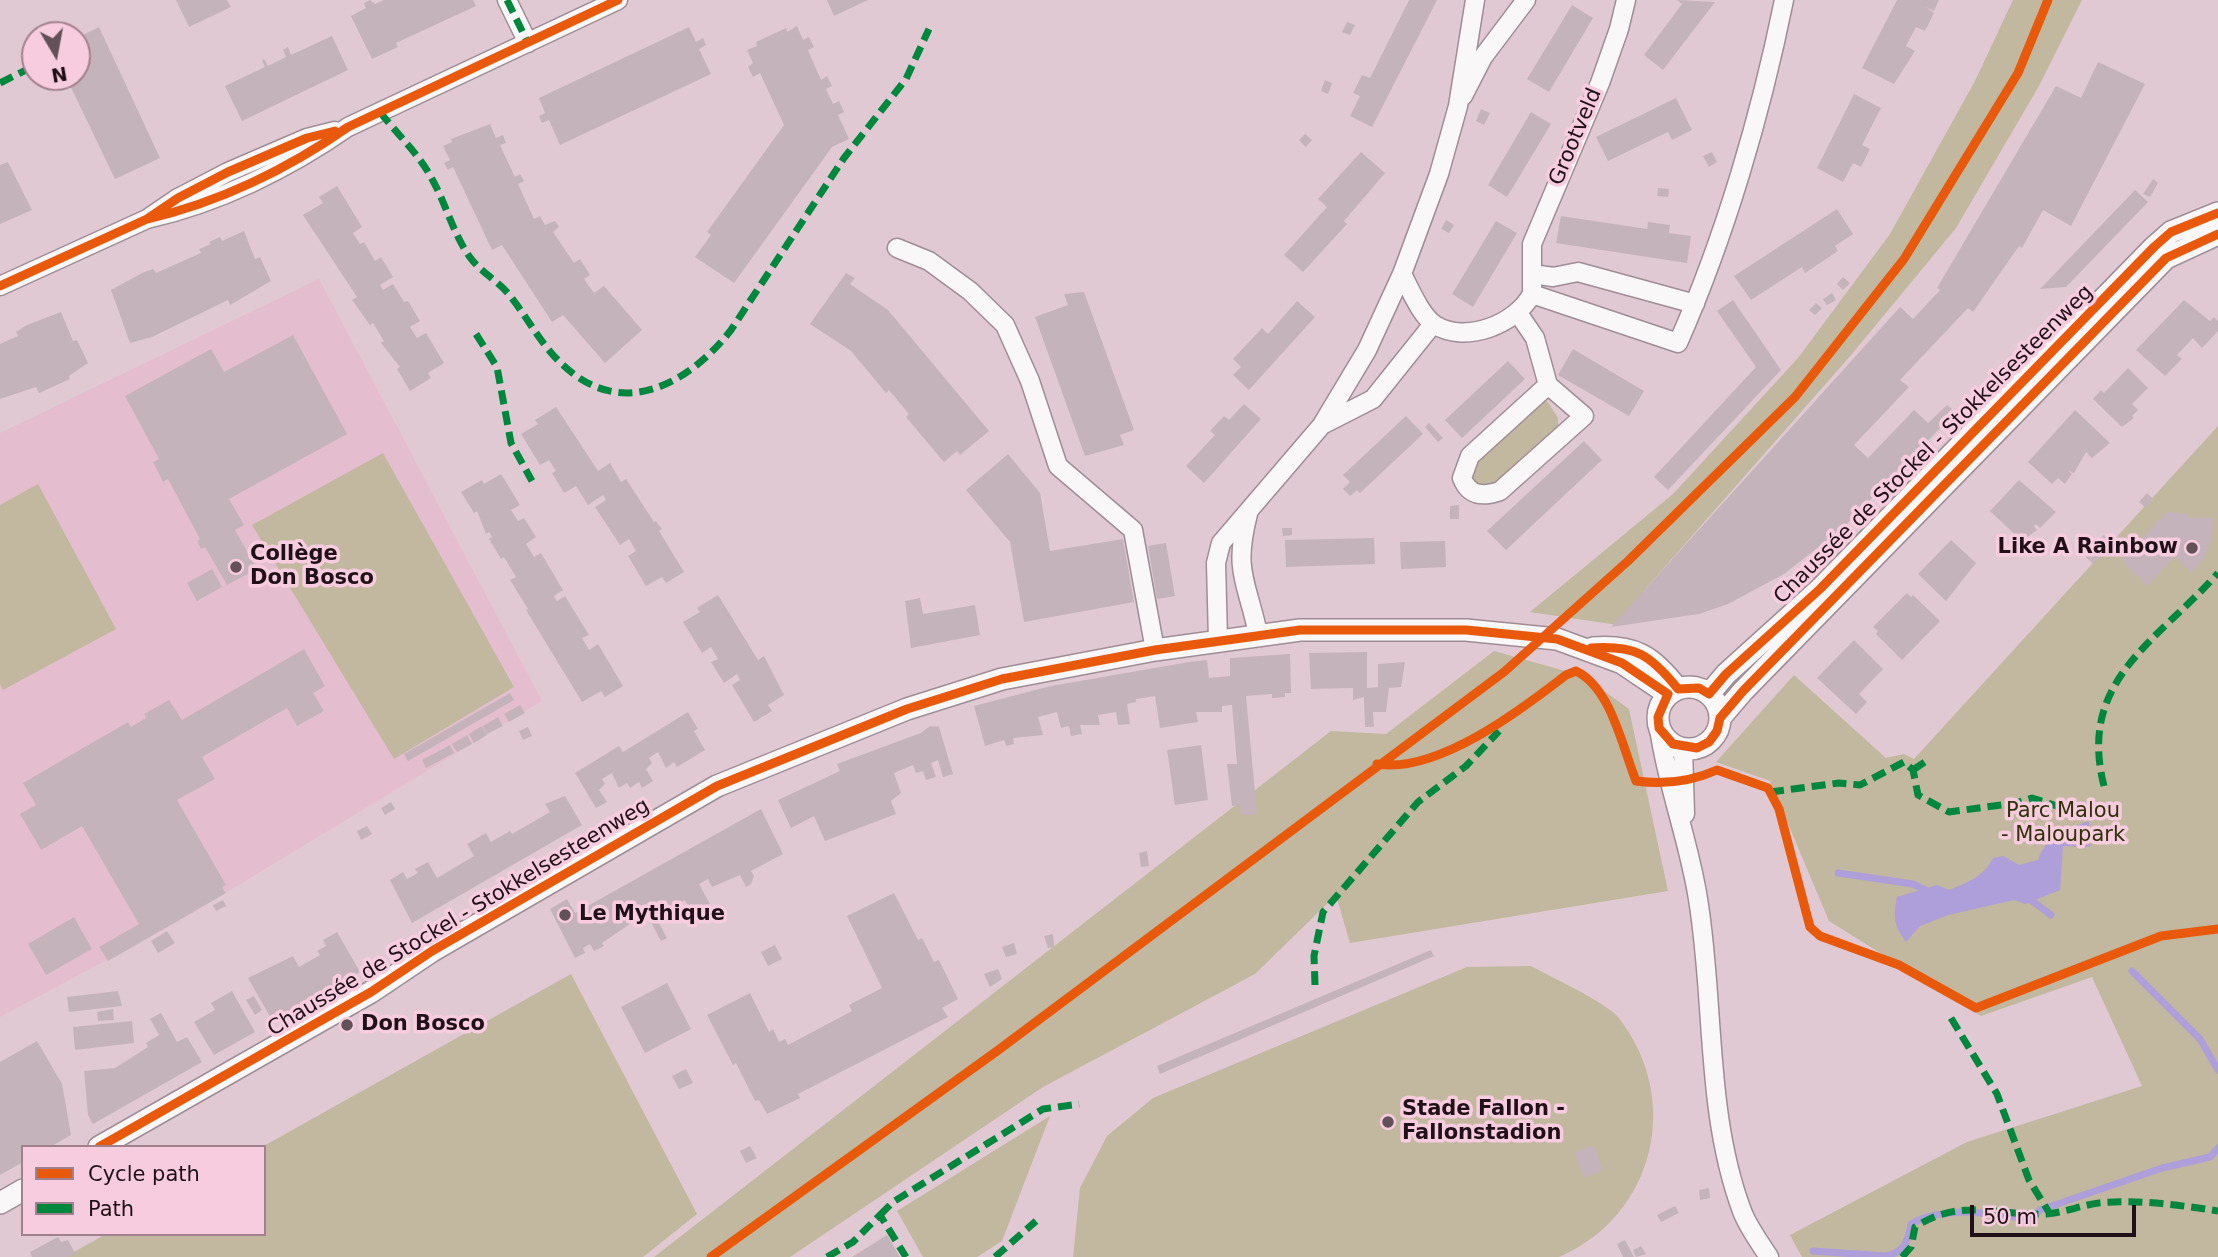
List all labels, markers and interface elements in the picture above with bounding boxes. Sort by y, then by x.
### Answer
north arrow [21,21,91,91]
text: N [50,62,69,87]
street label: Grootveld [1544,85,1608,189]
street label: Chaussée de Stockel - Stokkelsesteenweg [1769,280,2099,610]
place label: Like A Rainbow [1998,535,2178,561]
marker: Like A Rainbow [2184,540,2200,556]
place label: Collège Don Bosco [250,542,374,592]
marker: Collège Don Bosco [228,559,244,575]
street label: Chaussée de Stockel - Stokkelsesteenweg [264,794,654,1042]
park label: Parc Malou - Maloupark [2001,799,2125,849]
place label: Le Mythique [579,902,725,928]
marker: Le Mythique [557,907,573,923]
place label: Don Bosco [361,1012,485,1038]
marker: Don Bosco [339,1017,355,1033]
place label: Stade Fallon - Fallonstadion [1402,1097,1565,1147]
marker: Stade Fallon - Fallonstadion [1380,1114,1396,1130]
legend [21,1145,266,1236]
text: Cycle path [88,1162,200,1186]
scale bar [1973,1190,2139,1234]
text: Path [88,1197,134,1221]
text: 50 m [1983,1205,2037,1229]

